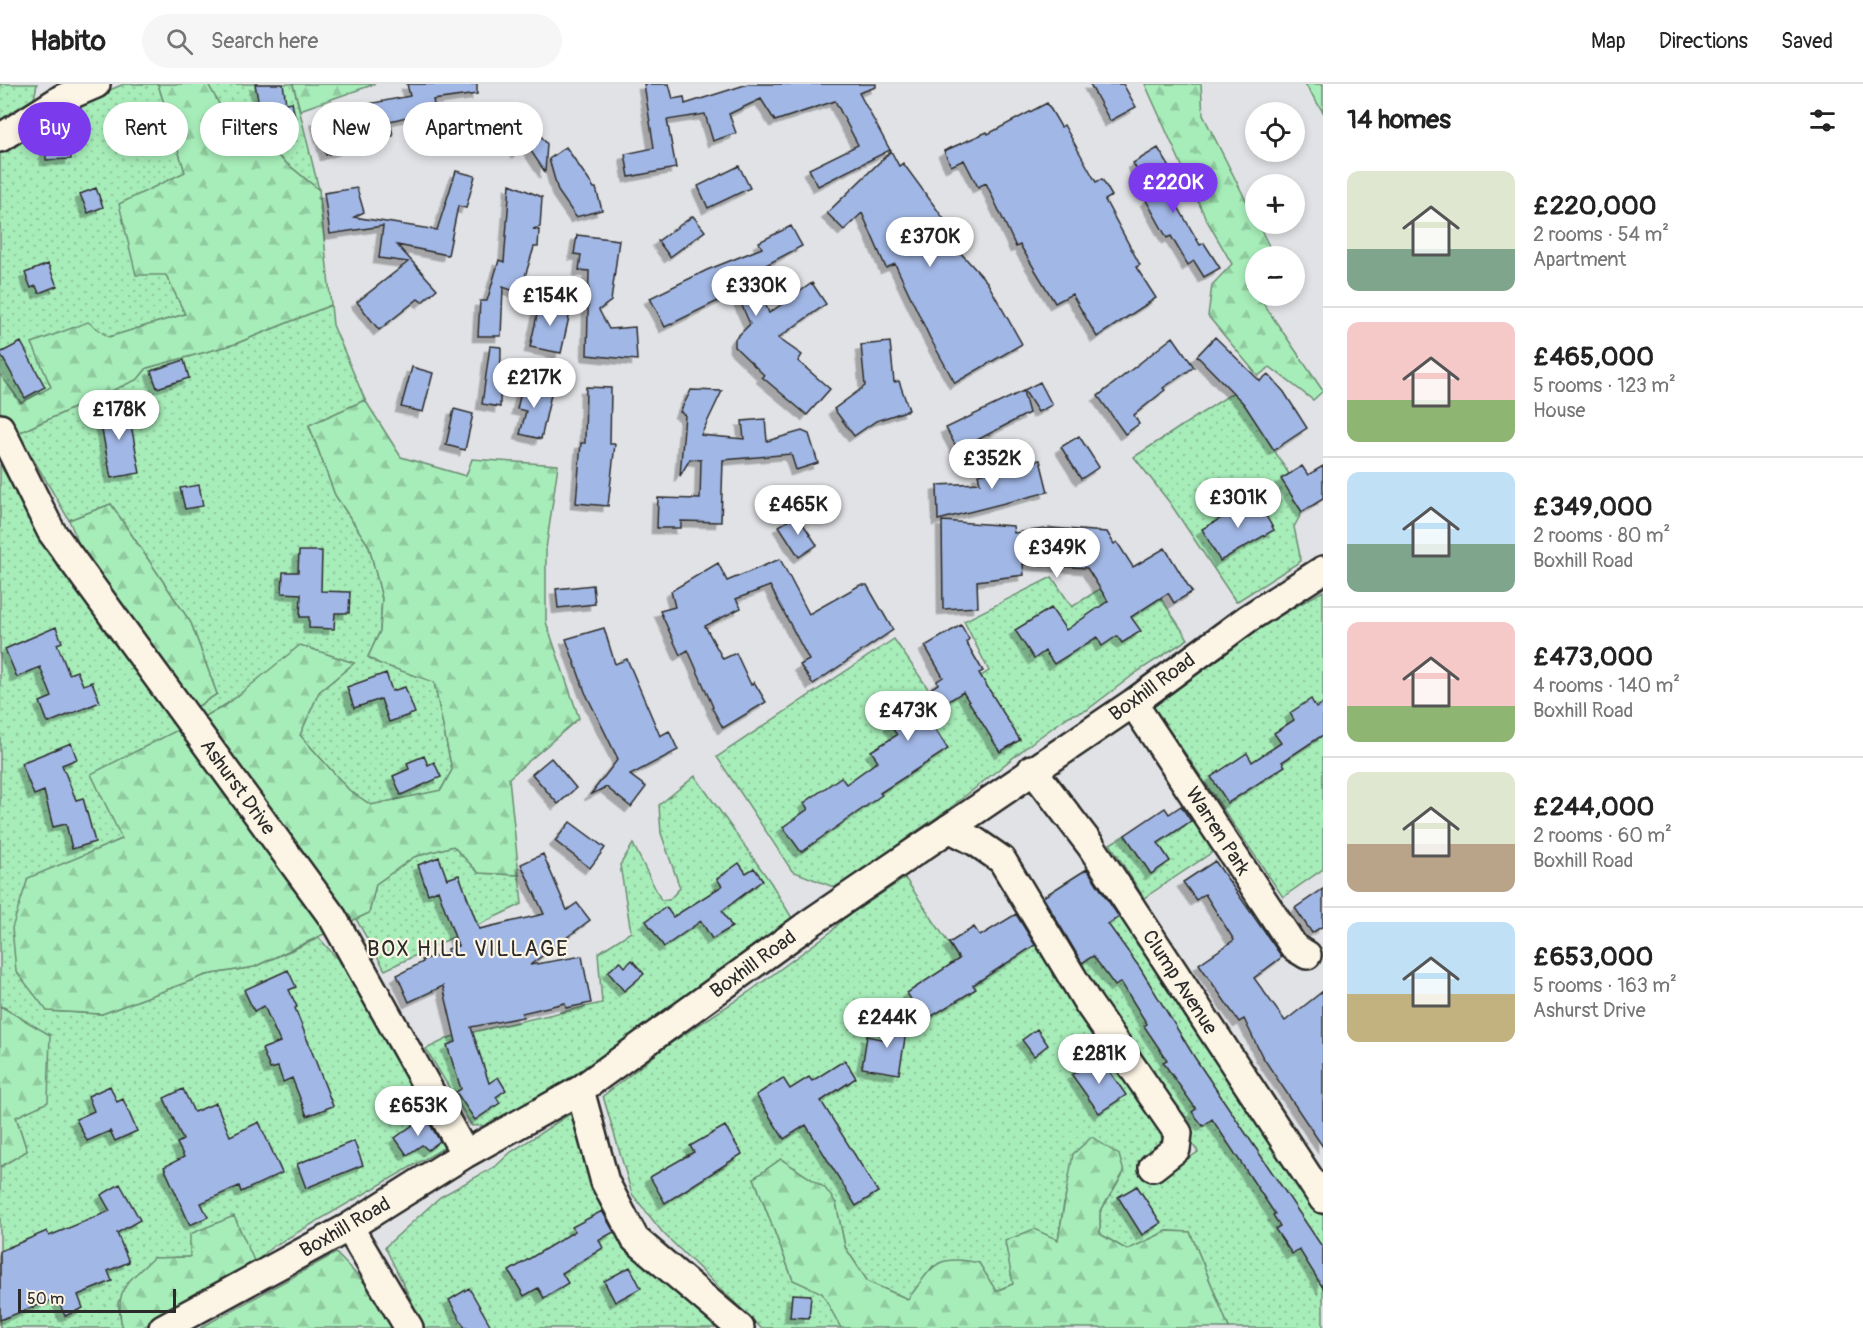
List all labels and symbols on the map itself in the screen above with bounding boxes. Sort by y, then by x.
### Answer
pin: £220K [1131,163,1215,214]
pin: £370K [888,217,972,268]
pin: £330K [714,266,798,317]
pin: £154K [508,276,592,327]
pin: £217K [492,358,576,409]
pin: £178K [77,390,161,441]
pin: £352K [950,439,1034,490]
pin: £301K [1196,478,1280,529]
pin: £465K [756,485,840,536]
pin: £349K [1015,528,1099,579]
street label: Boxhill Road [1104,647,1200,727]
pin: £473K [866,691,950,742]
street label: Ashurst Drive [195,734,281,840]
street label: Warren Park [1180,782,1256,880]
street label: Boxhill Road [705,924,801,1004]
street label: Clump Avenue [1137,925,1223,1039]
district label: BOX HILL VILLAGE [367,935,569,963]
pin: £244K [845,998,929,1049]
pin: £281K [1057,1034,1141,1085]
pin: £653K [376,1086,460,1137]
street label: Boxhill Road [295,1191,395,1263]
scale bar [18,1286,176,1314]

